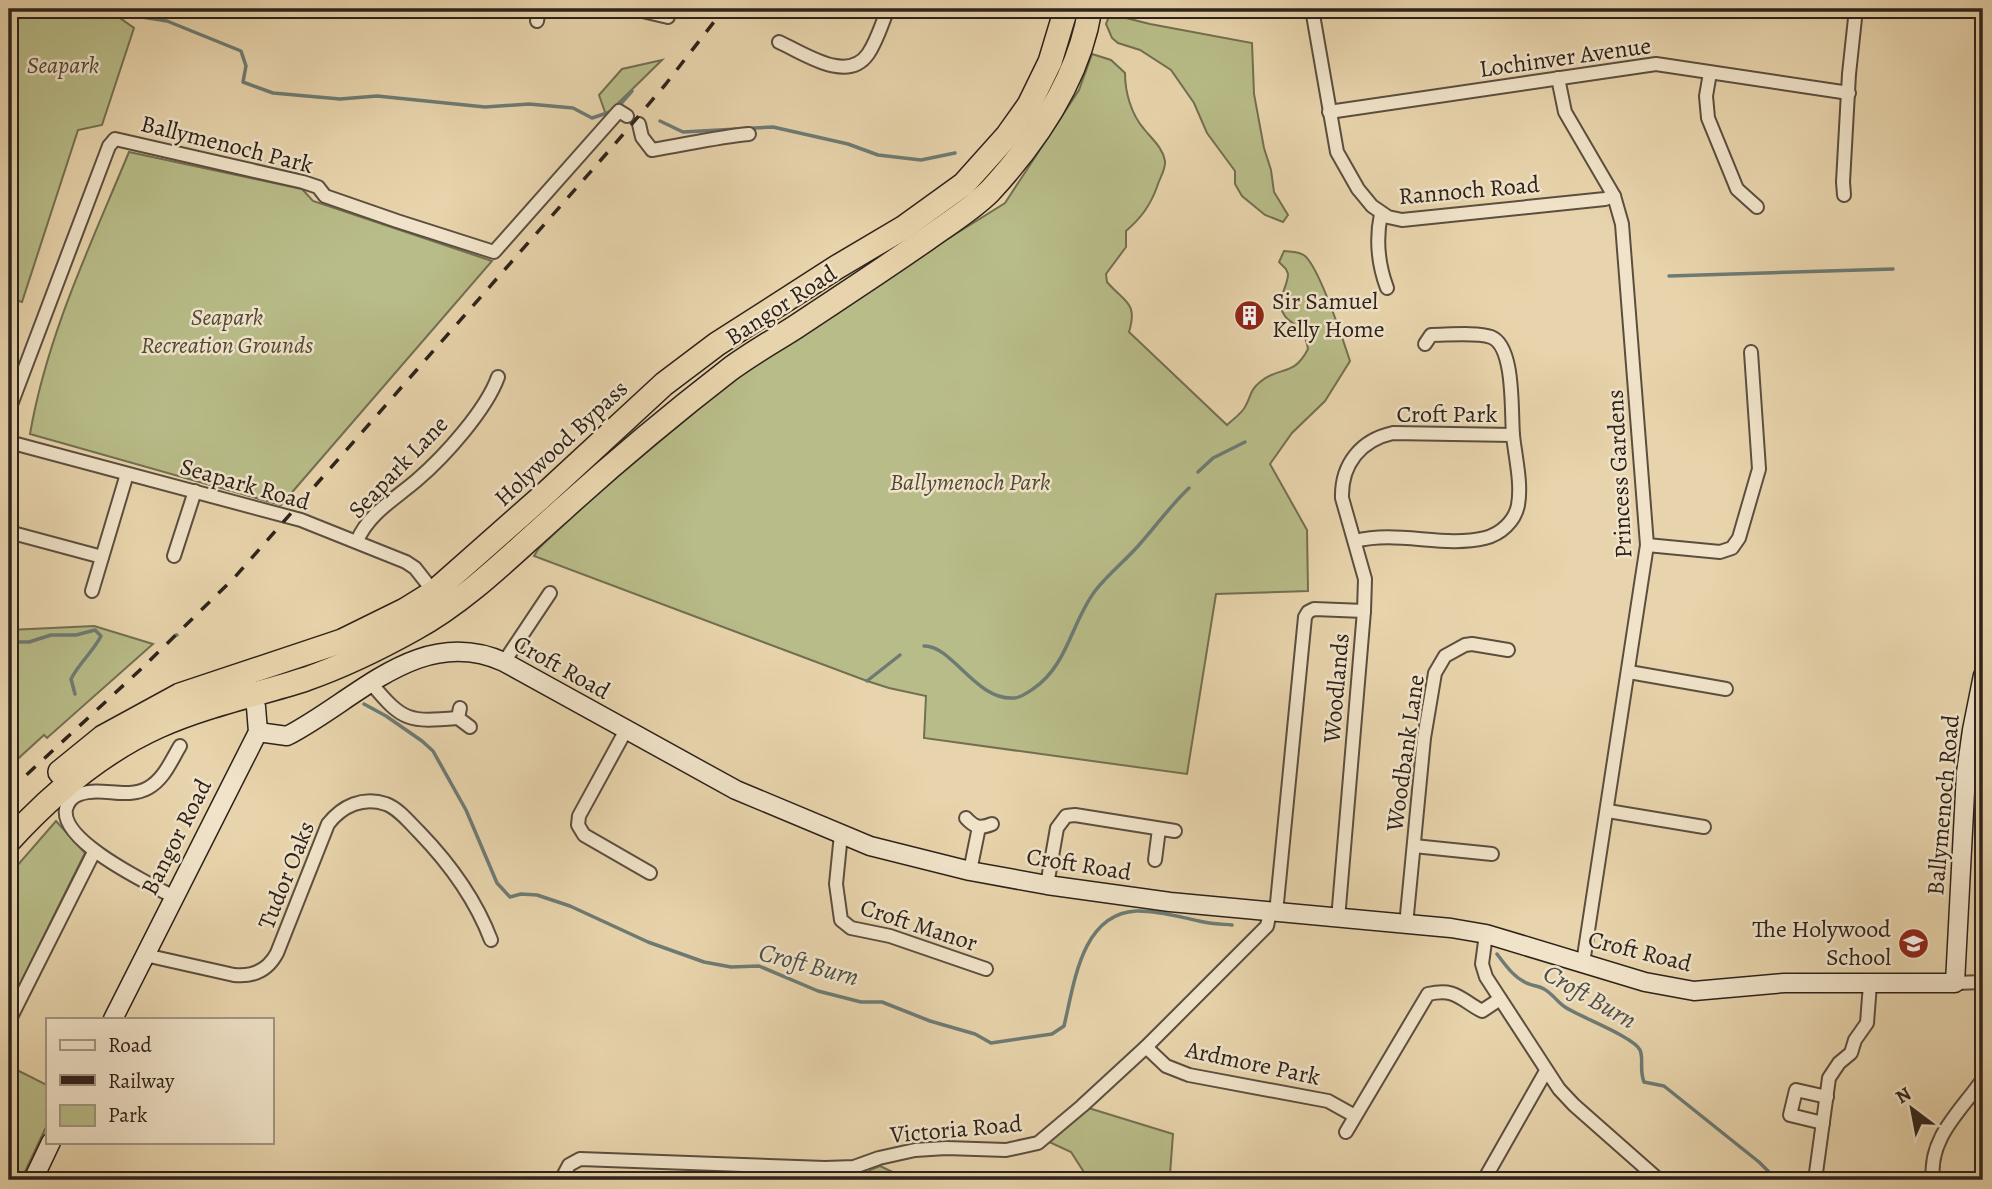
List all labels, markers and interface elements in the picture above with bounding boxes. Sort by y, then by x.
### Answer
street label: Lochinver Avenue [1477,29,1653,85]
park label: Seapark [27,49,100,81]
street label: Ballymenoch Park [137,107,317,181]
street label: Rannoch Road [1397,168,1541,212]
street label: Bangor Road [719,257,843,353]
place label: Sir Samuel Kelly Home [1272,285,1385,345]
building icon: Sir Samuel Kelly Home [1232,298,1266,332]
park label: Seapark Recreation Grounds [141,301,313,361]
street label: Holywood Bypass [487,373,635,513]
street label: Princess Gardens [1599,389,1639,559]
street label: Croft Park [1397,398,1497,430]
street label: Seapark Lane [341,409,455,525]
street label: Seapark Road [176,450,314,518]
park label: Ballymenoch Park [890,466,1051,498]
street label: Croft Road [508,627,616,707]
street label: Woodlands [1315,632,1357,745]
street label: Woodbank Lane [1378,673,1432,834]
street label: Ballymenoch Road [1919,713,1967,897]
street label: Bangor Road [133,773,219,901]
street label: Tudor Oaks [250,816,322,934]
street label: Croft Road [1024,840,1134,888]
street label: Croft Manor [856,891,982,959]
place label: The Holywood School [1752,913,1891,973]
street label: Croft Road [1585,923,1695,979]
school or university icon: The Holywood School [1897,926,1931,960]
water label: Croft Burn [755,934,863,995]
water label: Croft Burn [1537,956,1643,1037]
legend [46,1018,273,1144]
text: Road [108,1031,152,1059]
street label: Ardmore Park [1182,1033,1323,1093]
text: Railway [108,1067,175,1095]
north arrow [1876,1074,1946,1144]
text: N [1891,1081,1916,1110]
text: Park [108,1101,148,1129]
street label: Victoria Road [888,1107,1023,1151]

